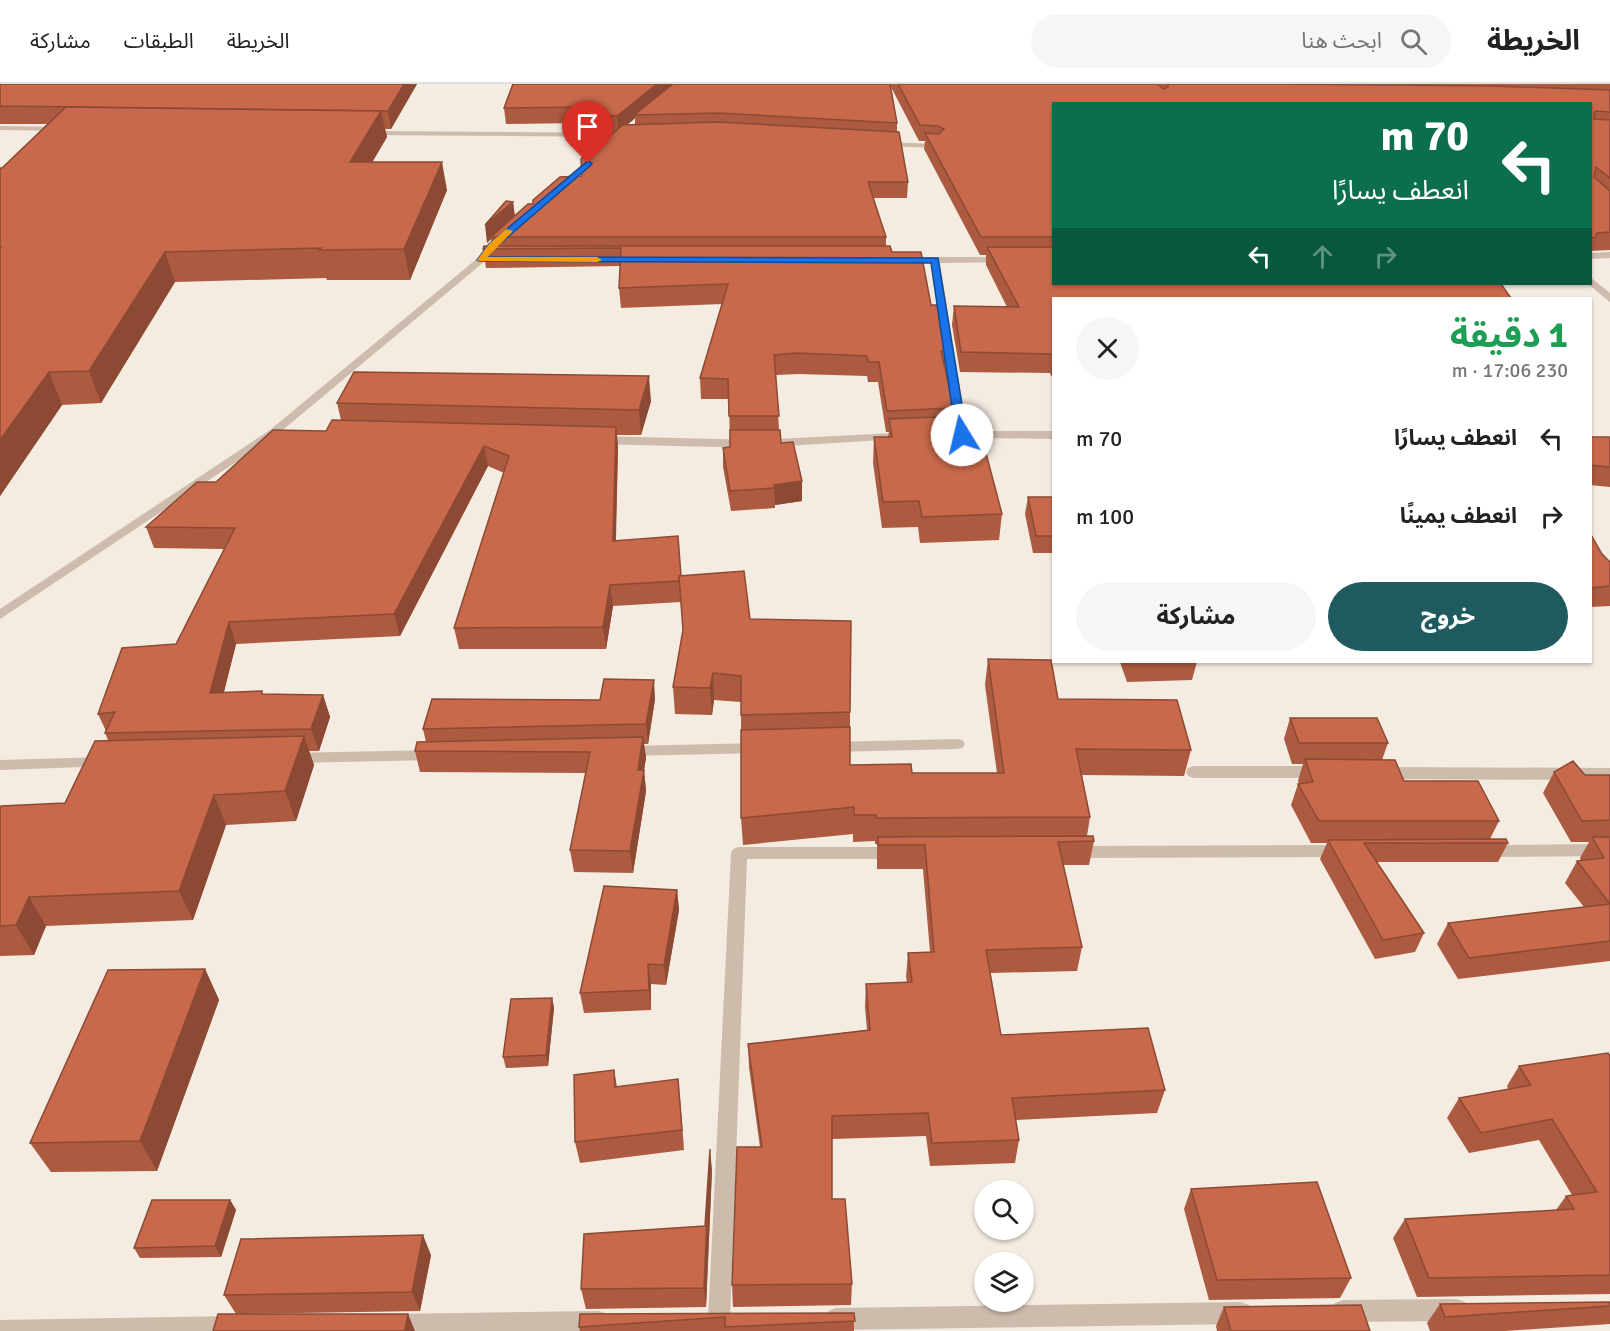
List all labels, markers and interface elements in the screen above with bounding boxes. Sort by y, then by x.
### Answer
search box [1031,14,1451,68]
text: الخريطة [1487,24,1580,58]
icon: search [1397,25,1430,58]
text: ابحث هنا [1301,27,1382,54]
text: مشاركة [30,28,91,54]
text: الطبقات [124,28,194,54]
text: الخريطة [227,28,290,54]
pin [562,101,613,163]
icon: arrive [571,110,604,143]
text: 70 m [1380,111,1469,162]
icon: left [1490,126,1568,204]
text: انعطف يسارًا [1332,174,1469,207]
icon: left [1243,240,1276,273]
icon: ahead [1306,240,1339,273]
icon: right [1369,240,1402,273]
text: 1 دقيقة [1450,313,1568,358]
button: close [1076,317,1139,380]
text: 230 m · 17:06 [1452,358,1568,383]
position arrow [930,403,994,467]
icon: left [1535,422,1568,455]
text: انعطف يسارًا [1394,424,1517,451]
text: 70 m [1076,425,1122,452]
icon: right [1535,500,1568,533]
text: انعطف يمينًا [1400,502,1517,529]
text: 100 m [1076,503,1134,530]
button: مشاركة [1076,582,1316,651]
button: خروج [1328,582,1568,651]
map controls [974,1180,1034,1312]
button: search [974,1180,1034,1240]
button: layers [974,1252,1034,1312]

